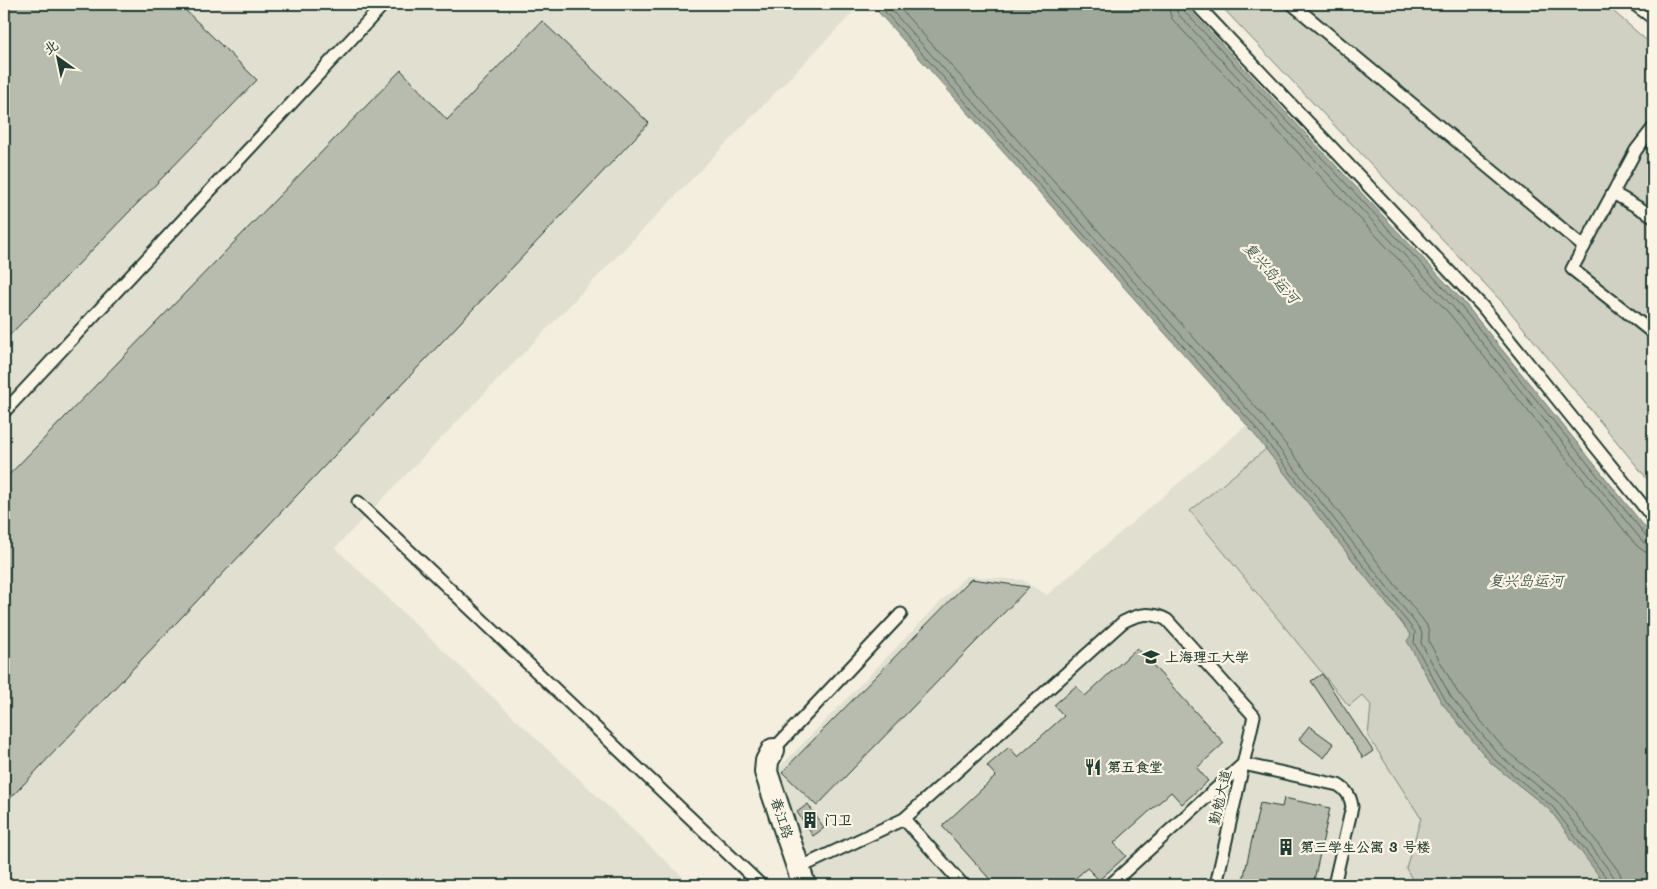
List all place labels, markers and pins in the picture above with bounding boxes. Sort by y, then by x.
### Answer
school or university icon: 上海理工大学 [1141,647,1161,667]
place label: 上海理工大学 [1165,647,1249,666]
restaurant icon: 第五食堂 [1083,757,1103,777]
place label: 第五食堂 [1107,757,1163,776]
building icon: 门卫 [800,810,820,830]
place label: 门卫 [824,810,852,829]
building icon: 第三学生公寓 3 号楼 [1276,837,1296,857]
place label: 第三学生公寓 3 号楼 [1300,837,1430,856]

